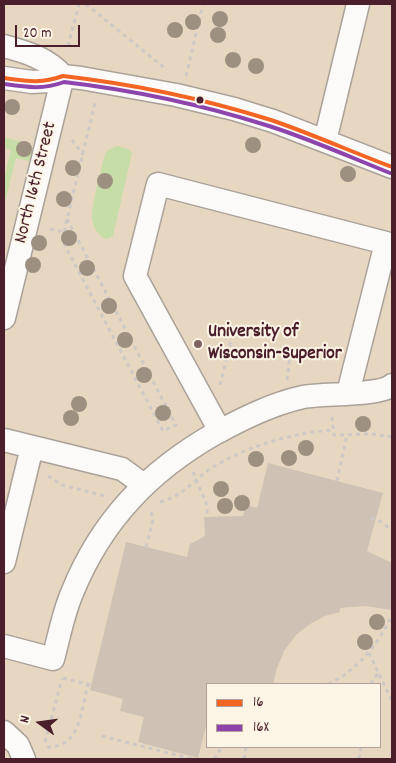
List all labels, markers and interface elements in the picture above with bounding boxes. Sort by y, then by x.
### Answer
scale bar [18,15,82,47]
text: 20 m [23,23,51,45]
unlabelled marker [195,95,205,105]
street label: North 16th Street [11,120,63,246]
place label: University of Wisconsin-Superior [208,322,342,366]
marker: University of Wisconsin-Superior [192,338,204,350]
legend [206,683,381,748]
text: 16 [253,692,264,714]
north arrow [15,698,65,748]
text: N [15,714,36,725]
text: 16X [253,717,269,739]

